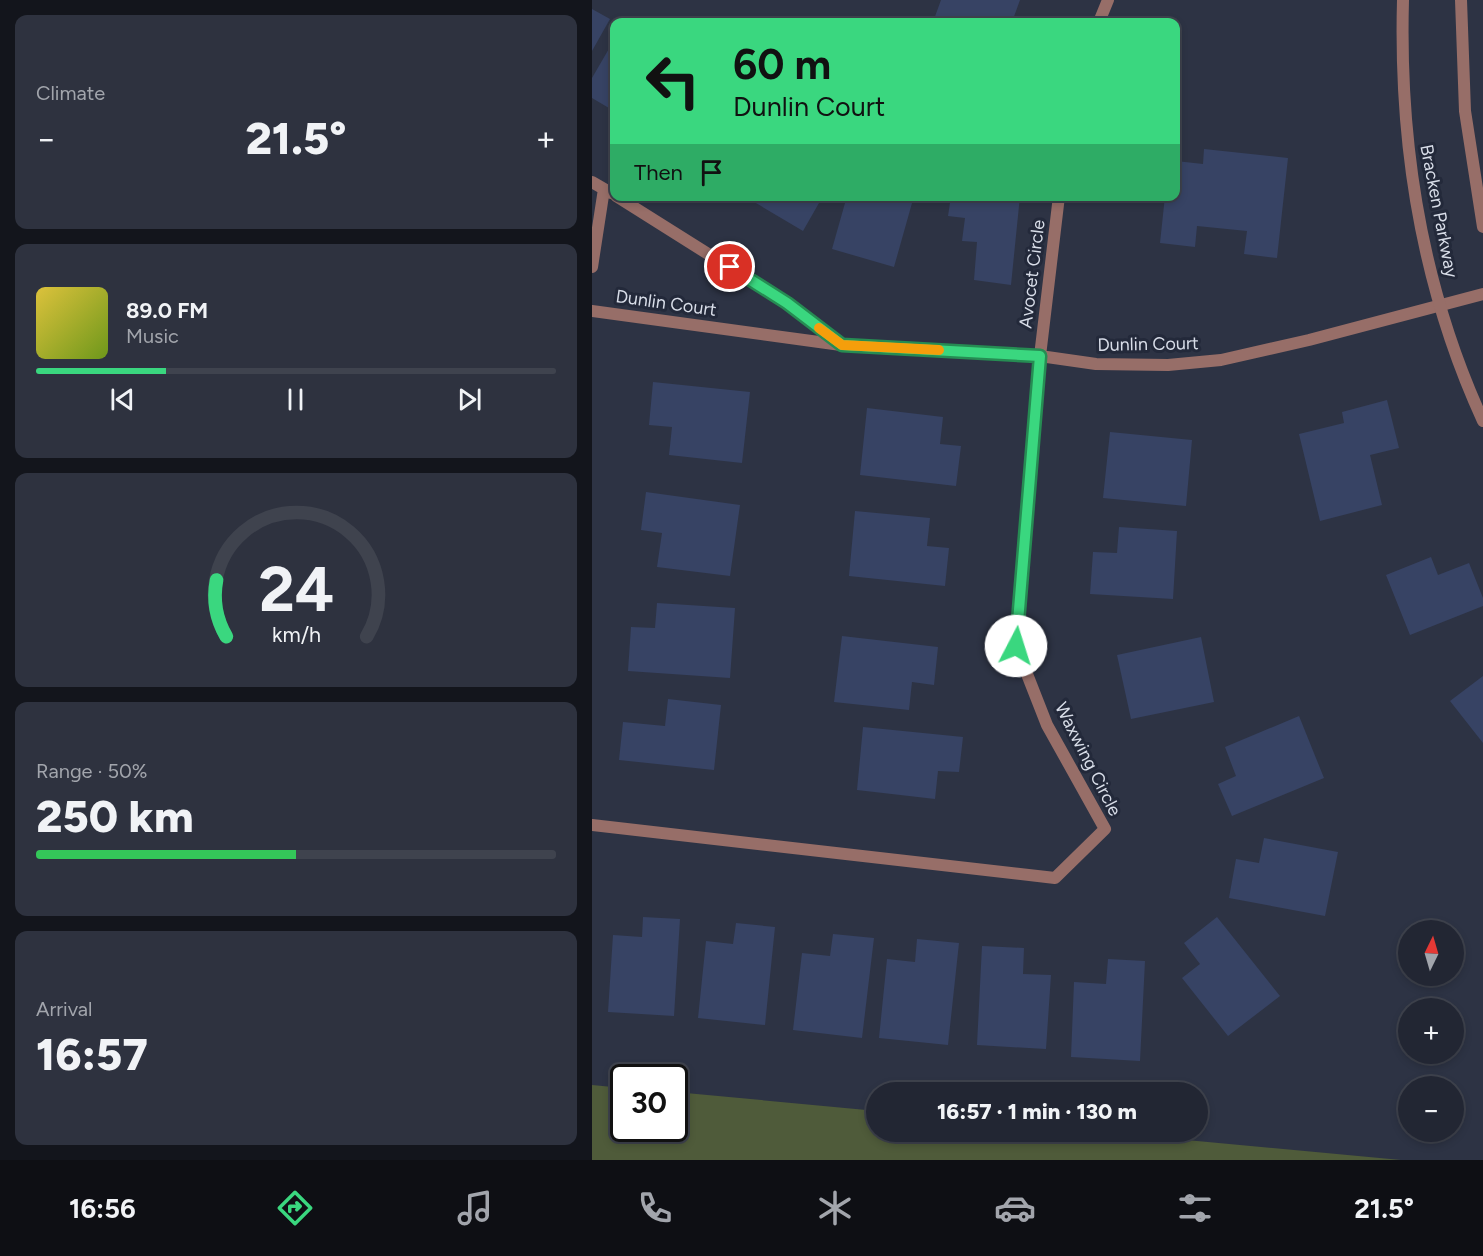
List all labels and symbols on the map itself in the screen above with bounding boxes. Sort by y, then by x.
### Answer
street label: Bracken Parkway [1415,142,1463,280]
street label: Avocet Circle [1014,218,1050,330]
pin [704,241,755,292]
street label: Dunlin Court [614,285,718,321]
street label: Dunlin Court [1097,332,1199,356]
position arrow [984,614,1048,678]
street label: Waxwing Circle [1050,699,1126,820]
north arrow [1398,920,1464,986]
speed limit sign: 30 [610,1064,688,1142]

